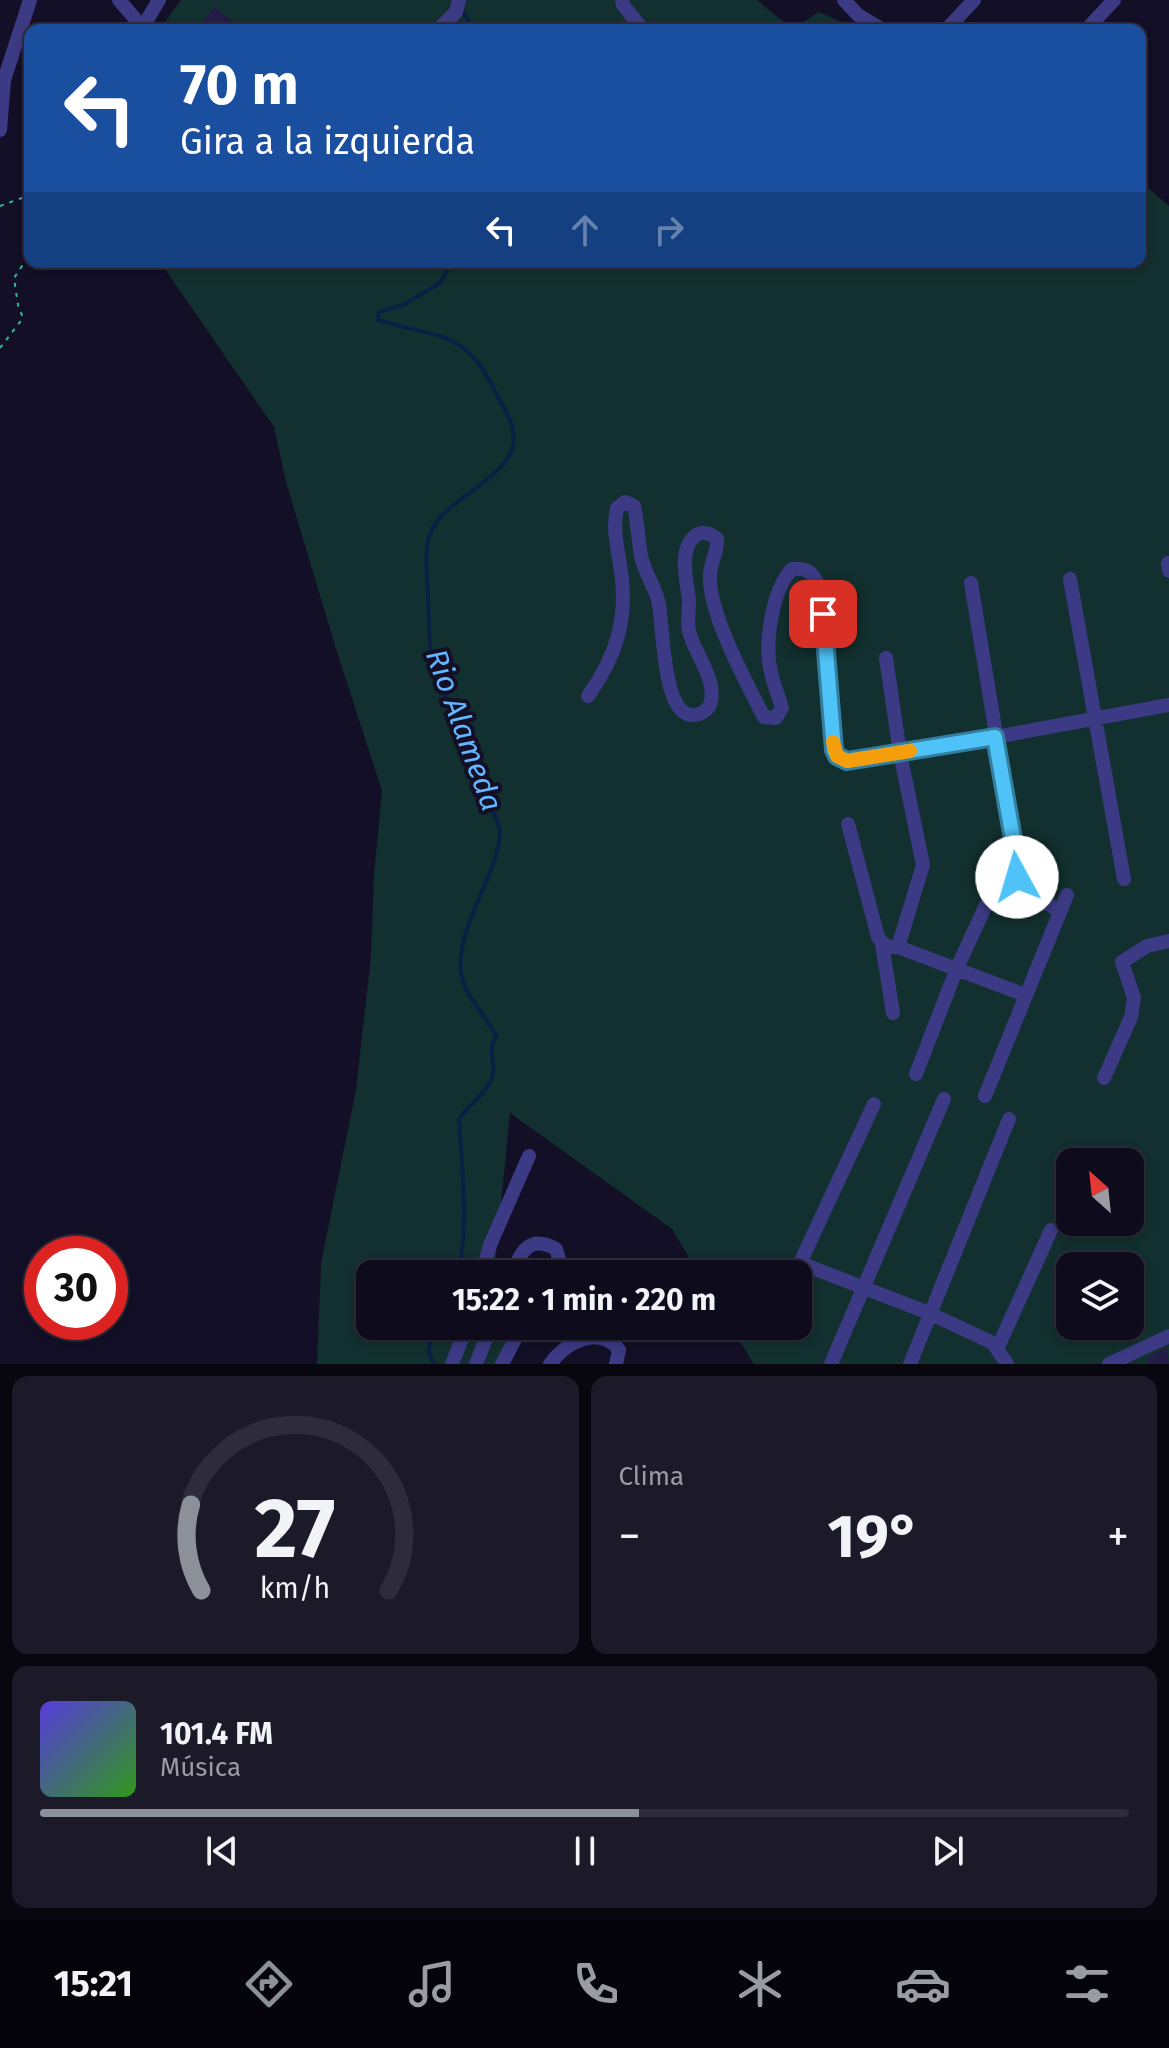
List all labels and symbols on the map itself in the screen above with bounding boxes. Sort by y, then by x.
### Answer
pin [789,580,857,648]
water label: Rio Alameda [418,644,510,816]
position arrow [975,835,1059,919]
north arrow [1056,1148,1144,1236]
speed limit sign: 30 [24,1236,128,1340]

